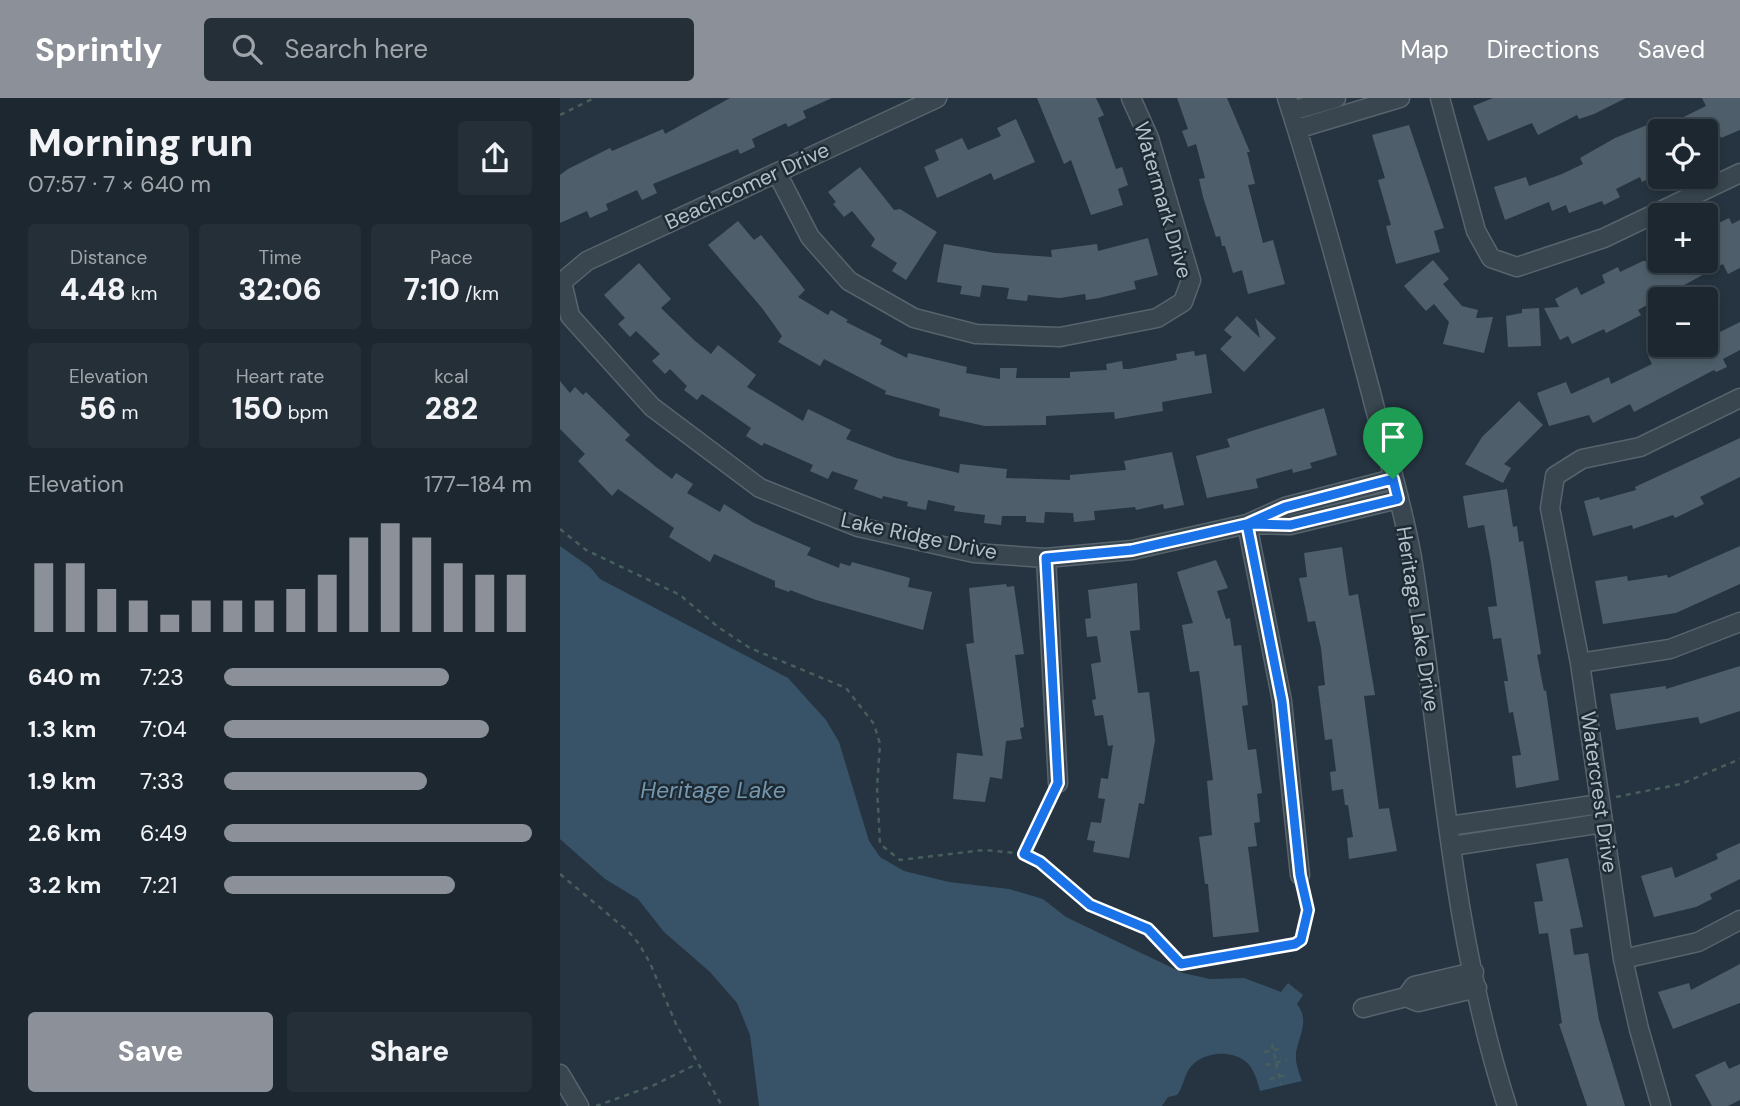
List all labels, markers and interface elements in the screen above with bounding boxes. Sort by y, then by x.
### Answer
search box [204,18,694,81]
text: Sprintly [35,28,162,71]
icon: search [228,30,266,68]
text: Search here [284,32,428,66]
text: Map [1401,34,1449,65]
text: Directions [1487,34,1600,65]
text: Saved [1638,34,1705,65]
text: Morning run [28,118,253,168]
street label: Watermark Drive [1127,118,1199,282]
map controls [1648,119,1718,357]
button: locate [1648,119,1718,189]
button: share [458,121,532,195]
street label: Beachcomer Drive [660,136,834,236]
text: 07:57 · 7 × 640 m [28,169,211,199]
button: + [1648,203,1718,273]
text: Distance [70,245,147,270]
text: Time [259,245,301,270]
text: Pace [430,245,473,270]
text: 4.48 [60,270,126,309]
text: 32:06 [238,270,322,309]
text: 7:10 [404,270,460,309]
text: km [126,281,157,306]
text: /km [460,281,499,306]
button: − [1648,287,1718,357]
text: Elevation [69,364,148,389]
text: Heart rate [236,364,324,389]
text: kcal [434,364,468,389]
text: 56 [79,389,117,428]
text: 150 [232,389,283,428]
text: 282 [425,389,478,428]
text: m [117,400,139,425]
text: bpm [283,400,328,425]
pin [1363,407,1423,479]
icon: arrive [1374,418,1412,456]
text: Elevation [28,469,124,499]
text: 177–184 m [424,469,532,499]
street label: Lake Ridge Drive [838,506,1000,566]
street label: Heritage Lake Drive [1390,524,1446,714]
text: 640 m [28,662,101,692]
text: 7:23 [140,662,184,692]
street label: Watercrest Drive [1574,710,1624,875]
text: 1.3 km [28,714,96,744]
text: 7:04 [140,714,187,744]
text: 1.9 km [28,766,96,796]
text: 7:33 [140,766,184,796]
water label: Heritage Lake [640,775,786,805]
text: 2.6 km [28,818,101,848]
text: 6:49 [140,818,188,848]
text: 3.2 km [28,870,101,900]
text: 7:21 [140,870,177,900]
button: Save [28,1012,273,1092]
button: Share [287,1012,532,1092]

